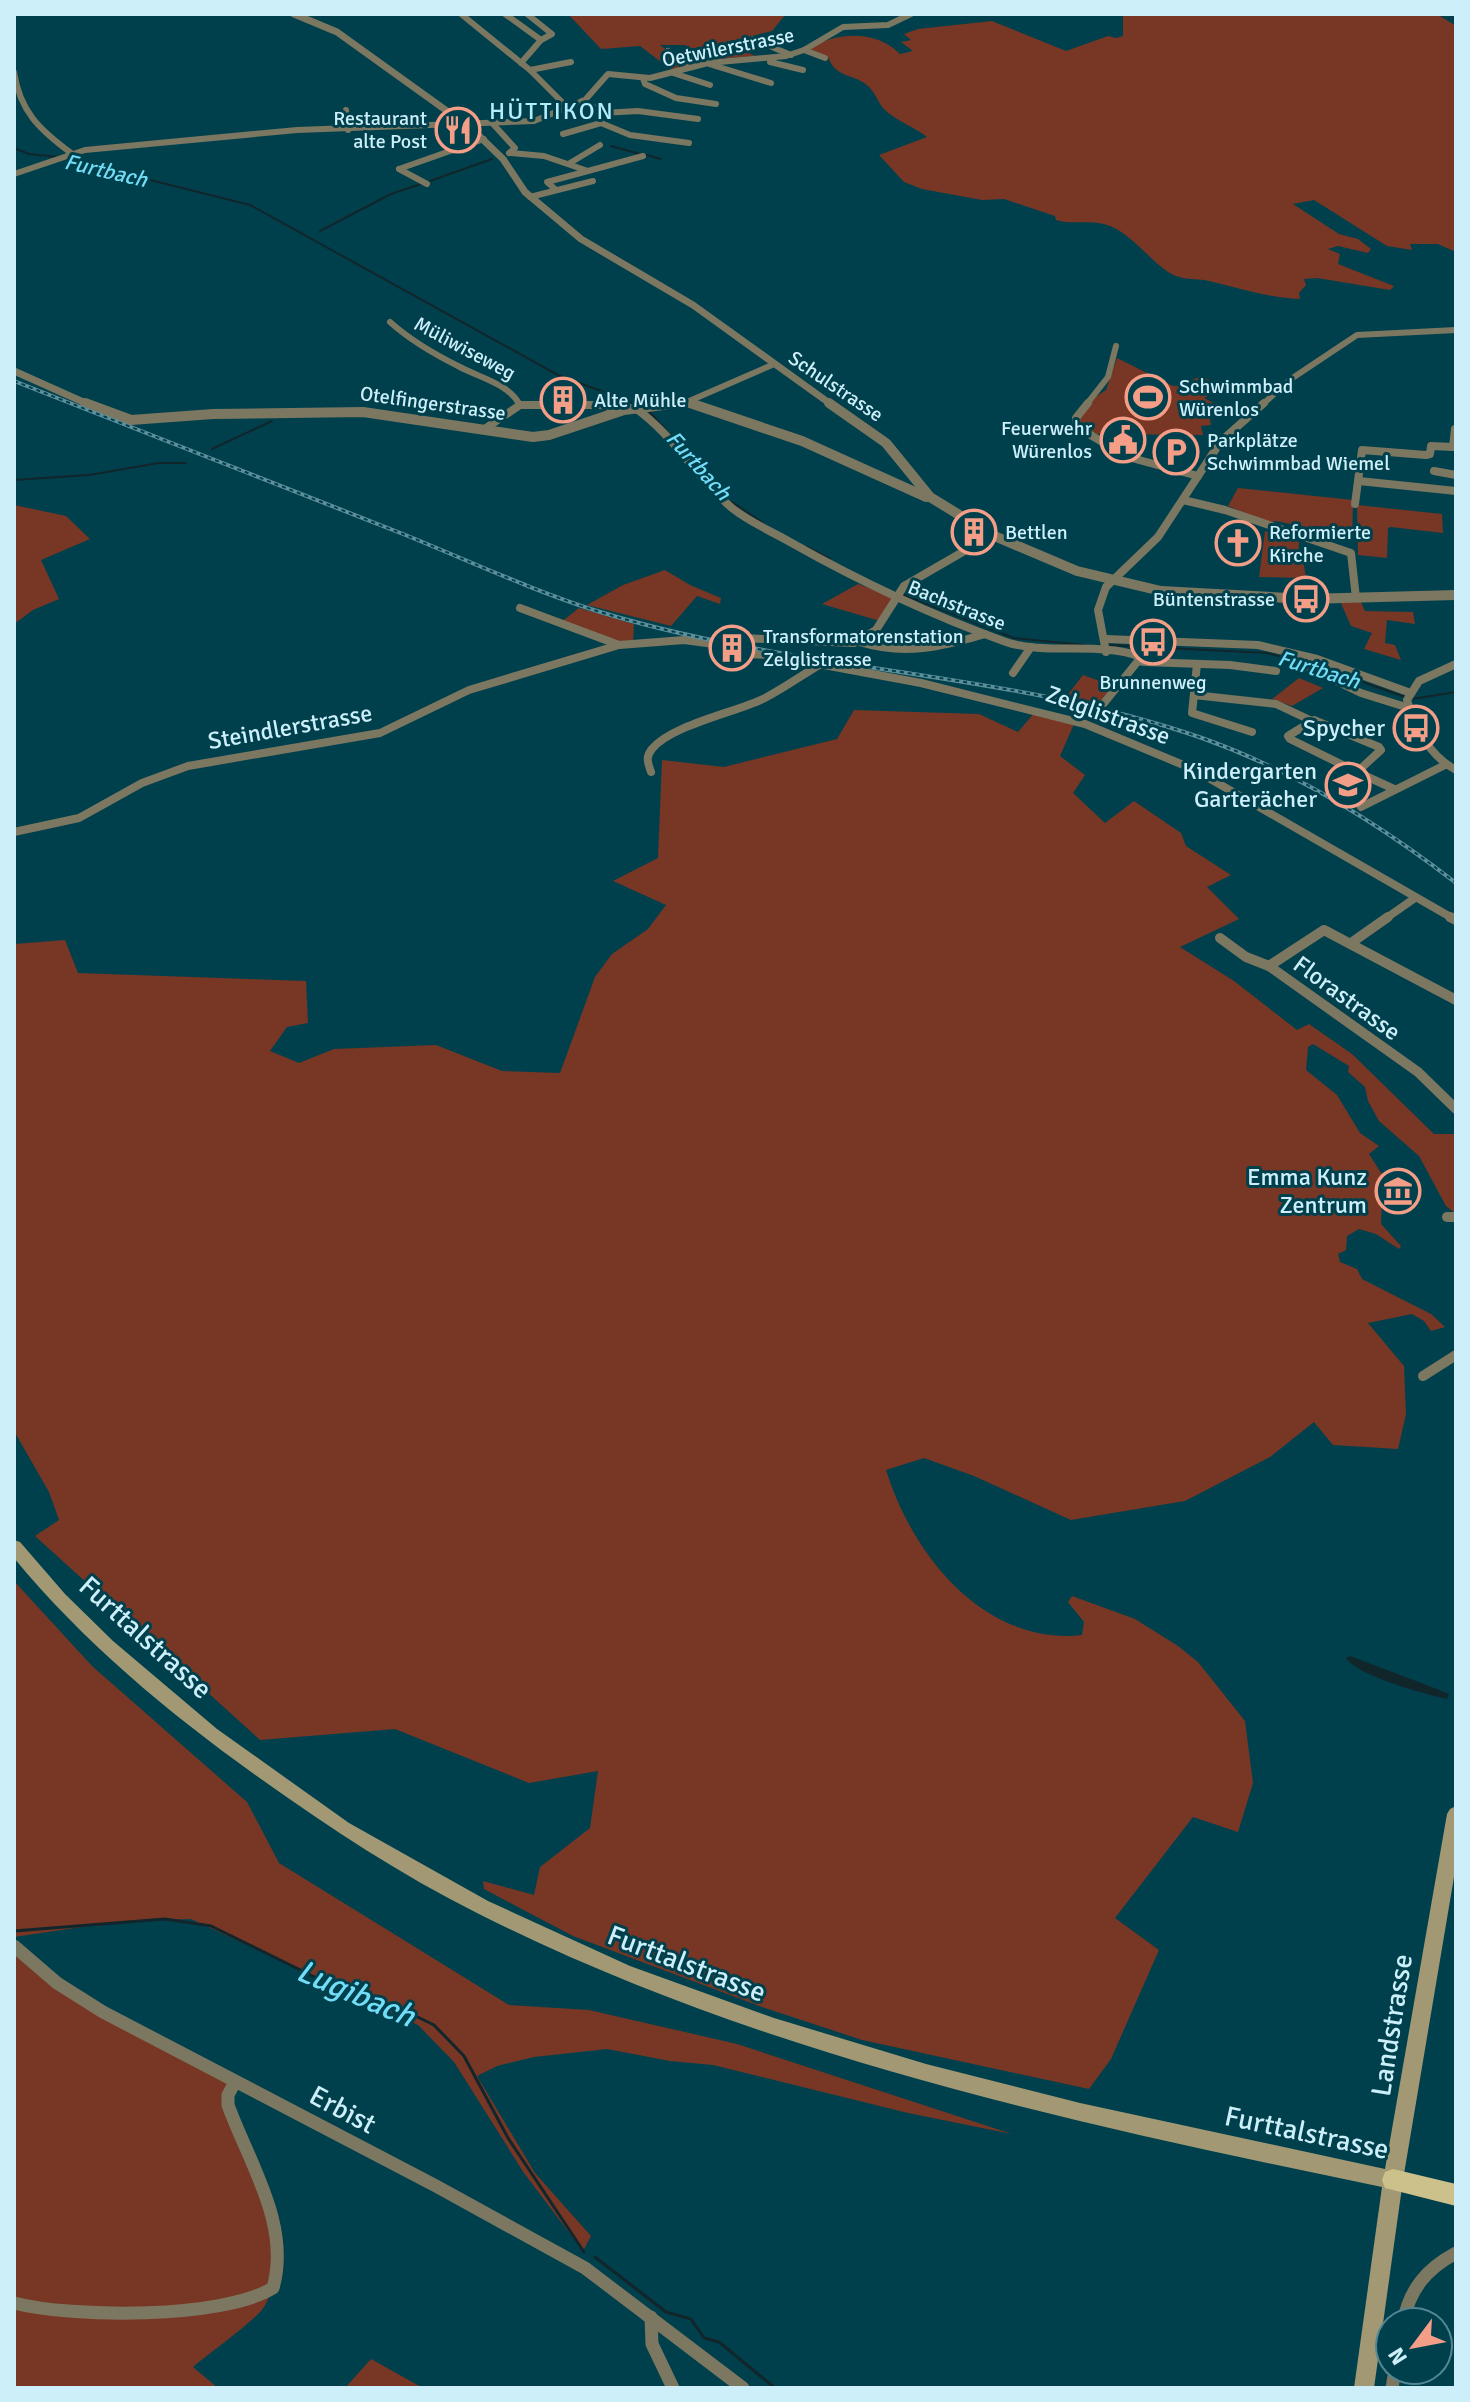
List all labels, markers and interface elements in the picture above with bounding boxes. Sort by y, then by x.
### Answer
street label: Oetwilerstrasse [660,22,796,73]
district label: HÜTTIKON [489,96,615,126]
place label: Restaurant alte Post [333,106,427,154]
restaurant icon: Restaurant alte Post [434,106,482,154]
water label: Furtbach [62,148,151,193]
street label: Müliwiseweg [410,311,520,386]
street label: Schulstrasse [784,346,888,427]
sports icon: Schwimmbad Würenlos [1124,373,1172,421]
place label: Schwimmbad Würenlos [1179,374,1293,422]
building icon: Alte Mühle [539,376,587,424]
street label: Otelfingerstrasse [358,381,507,426]
place label: Alte Mühle [594,388,686,413]
place label: Feuerwehr Würenlos [1001,416,1093,464]
public building icon: Feuerwehr Würenlos [1099,416,1147,464]
water label: Furtbach [660,425,738,506]
parking icon: Parkplätze Schwimmbad Wiemel [1152,428,1200,476]
place label: Parkplätze Schwimmbad Wiemel [1207,428,1390,476]
building icon: Bettlen [950,508,998,556]
church icon: Reformierte Kirche [1214,519,1262,567]
place label: Bettlen [1005,520,1068,545]
place label: Reformierte Kirche [1269,520,1371,568]
street label: Bachstrasse [904,575,1009,636]
bus stop icon: Büntenstrasse [1282,575,1330,623]
place label: Büntenstrasse [1153,587,1275,612]
bus stop icon: Brunnenweg [1129,618,1177,666]
building icon: Transformatorenstation Zelglistrasse [708,624,756,672]
place label: Transformatorenstation Zelglistrasse [763,624,964,672]
water label: Furtbach [1275,644,1364,695]
place label: Brunnenweg [1099,670,1207,695]
street label: Zelglistrasse [1041,679,1175,751]
street label: Steindlerstrasse [206,698,374,756]
bus stop icon: Spycher [1392,704,1440,752]
place label: Spycher [1303,713,1385,743]
place label: Kindergarten Garterächer [1182,756,1317,814]
school or university icon: Kindergarten Garterächer [1324,761,1372,809]
street label: Florastrasse [1287,949,1407,1047]
place label: Emma Kunz Zentrum [1247,1162,1367,1220]
museum icon: Emma Kunz Zentrum [1374,1167,1422,1215]
street label: Furttalstrasse [72,1569,219,1706]
street label: Furttalstrasse [603,1918,771,2010]
water label: Lugibach [291,1951,422,2036]
street label: Landstrasse [1364,1952,1420,2099]
street label: Erbist [303,2078,382,2142]
street label: Furttalstrasse [1222,2099,1392,2167]
north arrow [1374,2306,1454,2386]
text: N [1382,2343,1413,2370]

